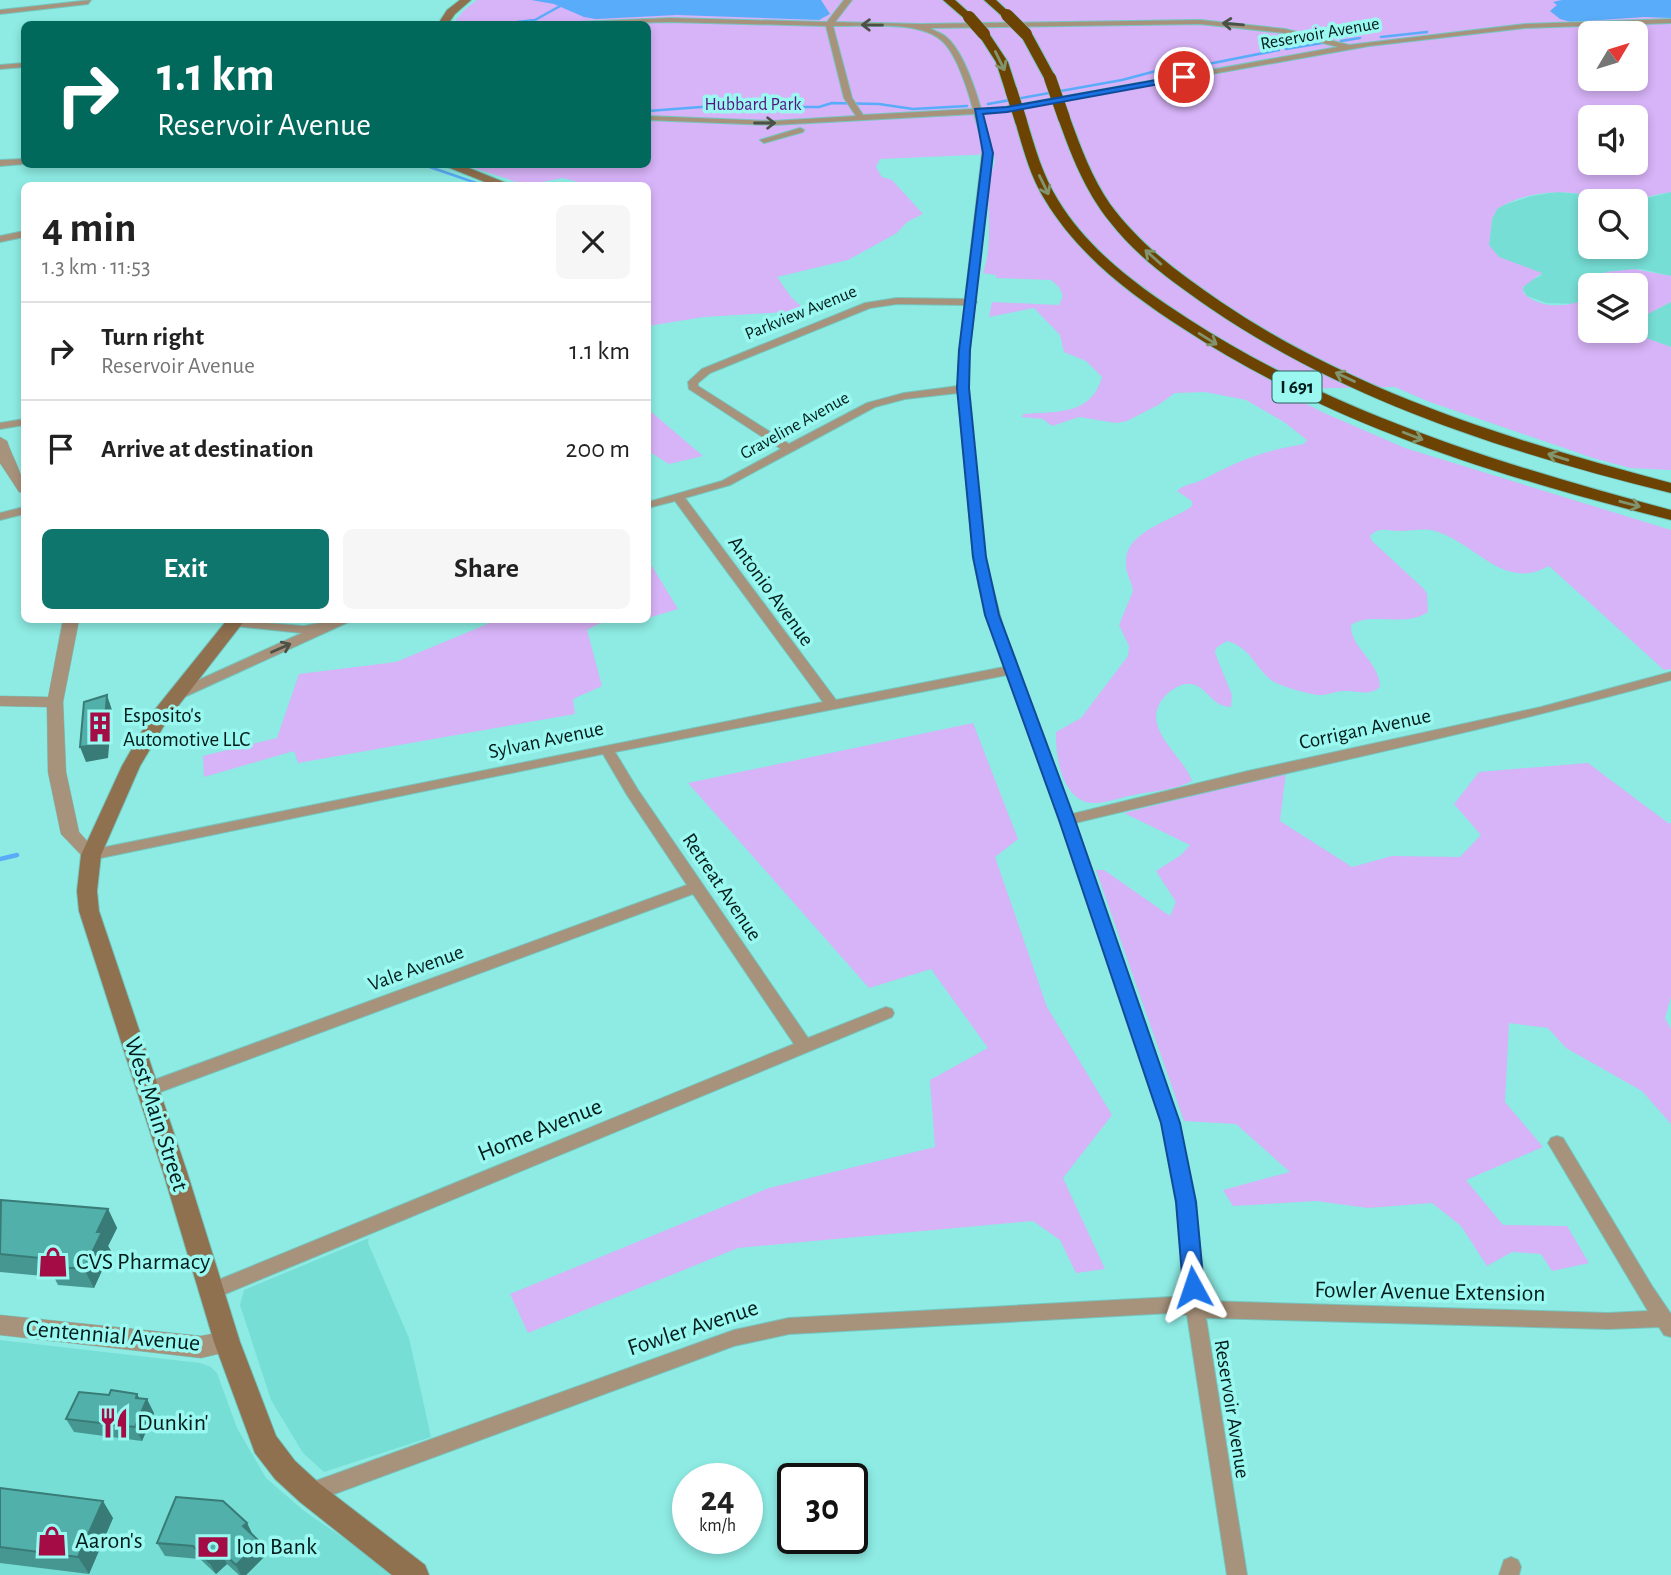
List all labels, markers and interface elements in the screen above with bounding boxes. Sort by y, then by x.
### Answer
street label: Reservoir Avenue [1259,15,1381,53]
one-way arrow [861,18,884,31]
one-way arrow [1222,18,1245,31]
north arrow [1578,21,1648,91]
map controls [1578,21,1648,343]
pin [1154,47,1214,107]
icon: right [42,49,133,140]
one-way arrow [994,50,1008,71]
text: 1.1 km [157,51,275,100]
icon: arrive [1165,58,1203,96]
park label: Hubbard Park [704,96,802,114]
button: sound [1578,105,1648,175]
text: Reservoir Avenue [157,109,371,141]
one-way arrow [753,116,776,130]
one-way arrow [1038,174,1051,195]
button: search [1578,189,1648,259]
button: close [556,205,630,279]
text: 4 min [42,207,137,249]
one-way arrow [1145,249,1162,266]
text: 1.3 km · 11:53 [42,256,150,279]
button: layers [1578,273,1648,343]
street label: Parkview Avenue [742,282,860,344]
text: Turn right [101,324,204,350]
icon: right [42,332,80,370]
one-way arrow [1197,332,1217,346]
text: 1.1 km [569,338,630,364]
text: Reservoir Avenue [101,355,255,378]
one-way arrow [1335,370,1356,383]
road number: I 691 [1272,372,1322,402]
street label: Graveline Avenue [737,389,853,463]
icon: arrive [42,430,80,468]
one-way arrow [1402,431,1423,444]
text: Arrive at destination [101,436,314,462]
text: 200 m [566,436,630,462]
one-way arrow [1547,449,1569,462]
one-way arrow [1618,498,1641,511]
button: Exit [42,529,329,609]
button: Share [343,529,630,609]
street label: Antonio Avenue [724,532,818,650]
one-way arrow [270,641,291,654]
place label: Esposito's Automotive LLC [123,705,250,750]
street label: Corrigan Avenue [1297,705,1433,753]
building icon: Esposito's Automotive LLC [83,710,117,744]
street label: Sylvan Avenue [487,718,605,762]
street label: Retreat Avenue [678,829,766,945]
street label: Vale Avenue [365,941,467,995]
street label: West Main Street [120,1034,192,1194]
street label: Home Avenue [474,1094,606,1166]
shop icon: CVS Pharmacy [36,1245,70,1279]
place label: CVS Pharmacy [76,1250,210,1274]
position arrow [1156,1250,1230,1324]
street label: Fowler Avenue Extension [1314,1278,1546,1306]
street label: Fowler Avenue [625,1296,761,1360]
street label: Centennial Avenue [25,1316,201,1356]
street label: Reservoir Avenue [1211,1338,1253,1480]
restaurant icon: Dunkin' [97,1406,131,1440]
place label: Dunkin' [137,1411,208,1435]
speed limit sign: 30 [777,1463,868,1554]
text: 24 [700,1482,735,1517]
text: km/h [699,1517,736,1535]
shop icon: Aaron's [35,1524,69,1558]
place label: Aaron's [75,1529,143,1553]
bank icon: Ion Bank [196,1530,230,1564]
place label: Ion Bank [236,1535,317,1559]

